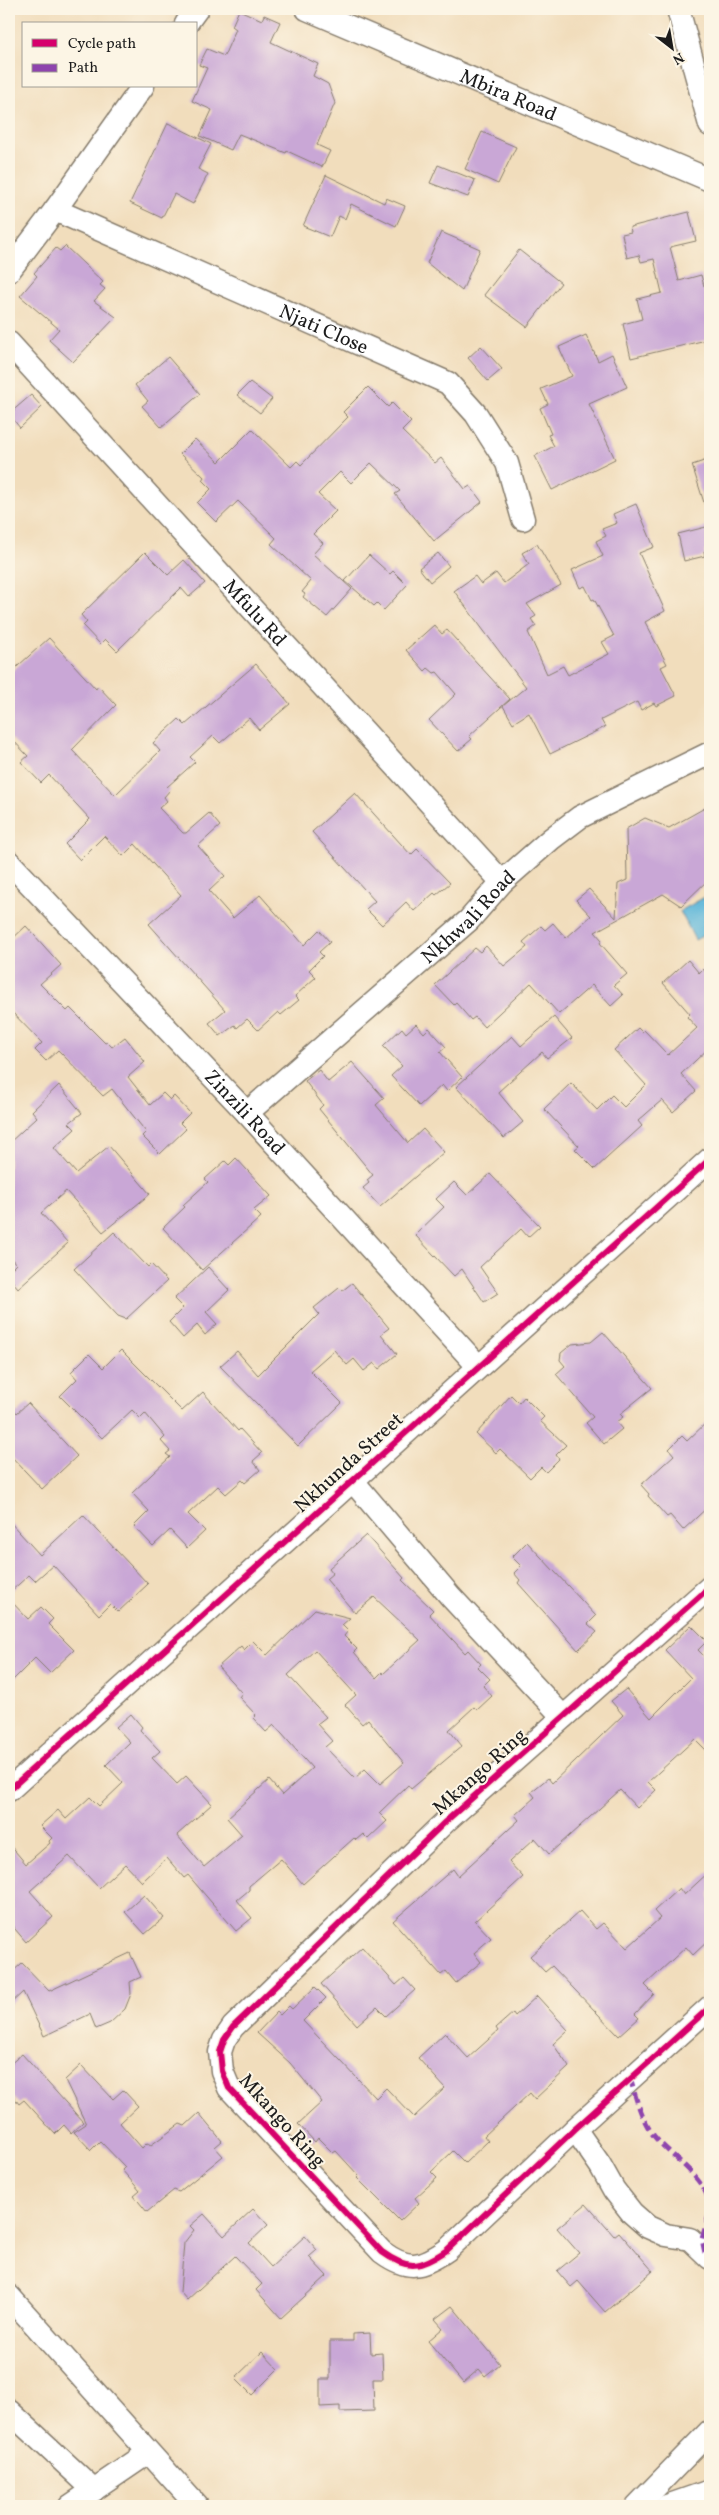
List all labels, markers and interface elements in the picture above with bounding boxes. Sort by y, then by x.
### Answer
legend [22,22,198,88]
north arrow [646,22,696,72]
text: Cycle path [68,34,136,55]
text: N [669,47,687,69]
text: Path [68,58,98,79]
street label: Mbira Road [455,63,561,129]
street label: Njati Close [274,298,372,362]
street label: Mfulu Rd [216,574,292,654]
street label: Nkhwali Road [416,864,523,971]
street label: Zinzili Road [197,1064,291,1162]
street label: Nkhunda Street [288,1407,410,1520]
street label: Mkango Ring [427,1723,534,1822]
street label: Mkango Ring [232,2068,331,2175]

